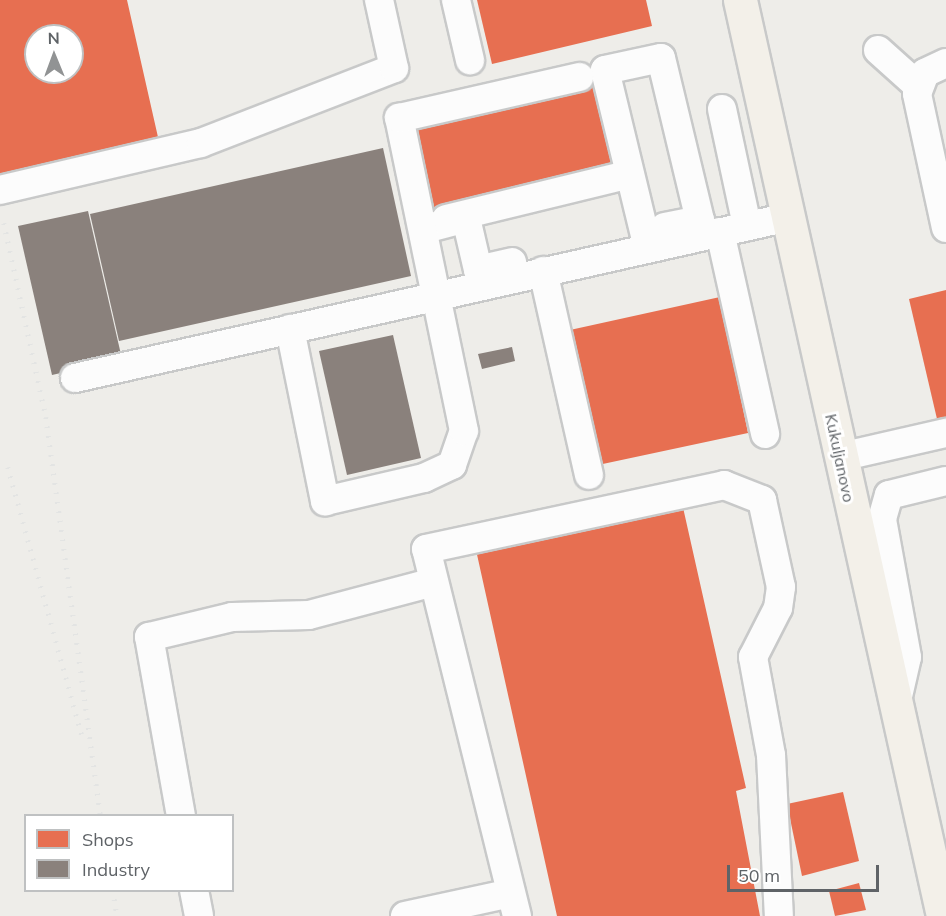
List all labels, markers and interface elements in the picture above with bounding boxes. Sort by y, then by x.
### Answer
north arrow [24,24,84,84]
text: N [48,28,60,48]
street label: Kukuljanovo [821,412,859,504]
legend [24,814,234,892]
text: Shops [82,828,134,851]
scale bar [730,853,882,891]
text: Industry [82,858,150,881]
text: 50 m [738,864,780,887]

